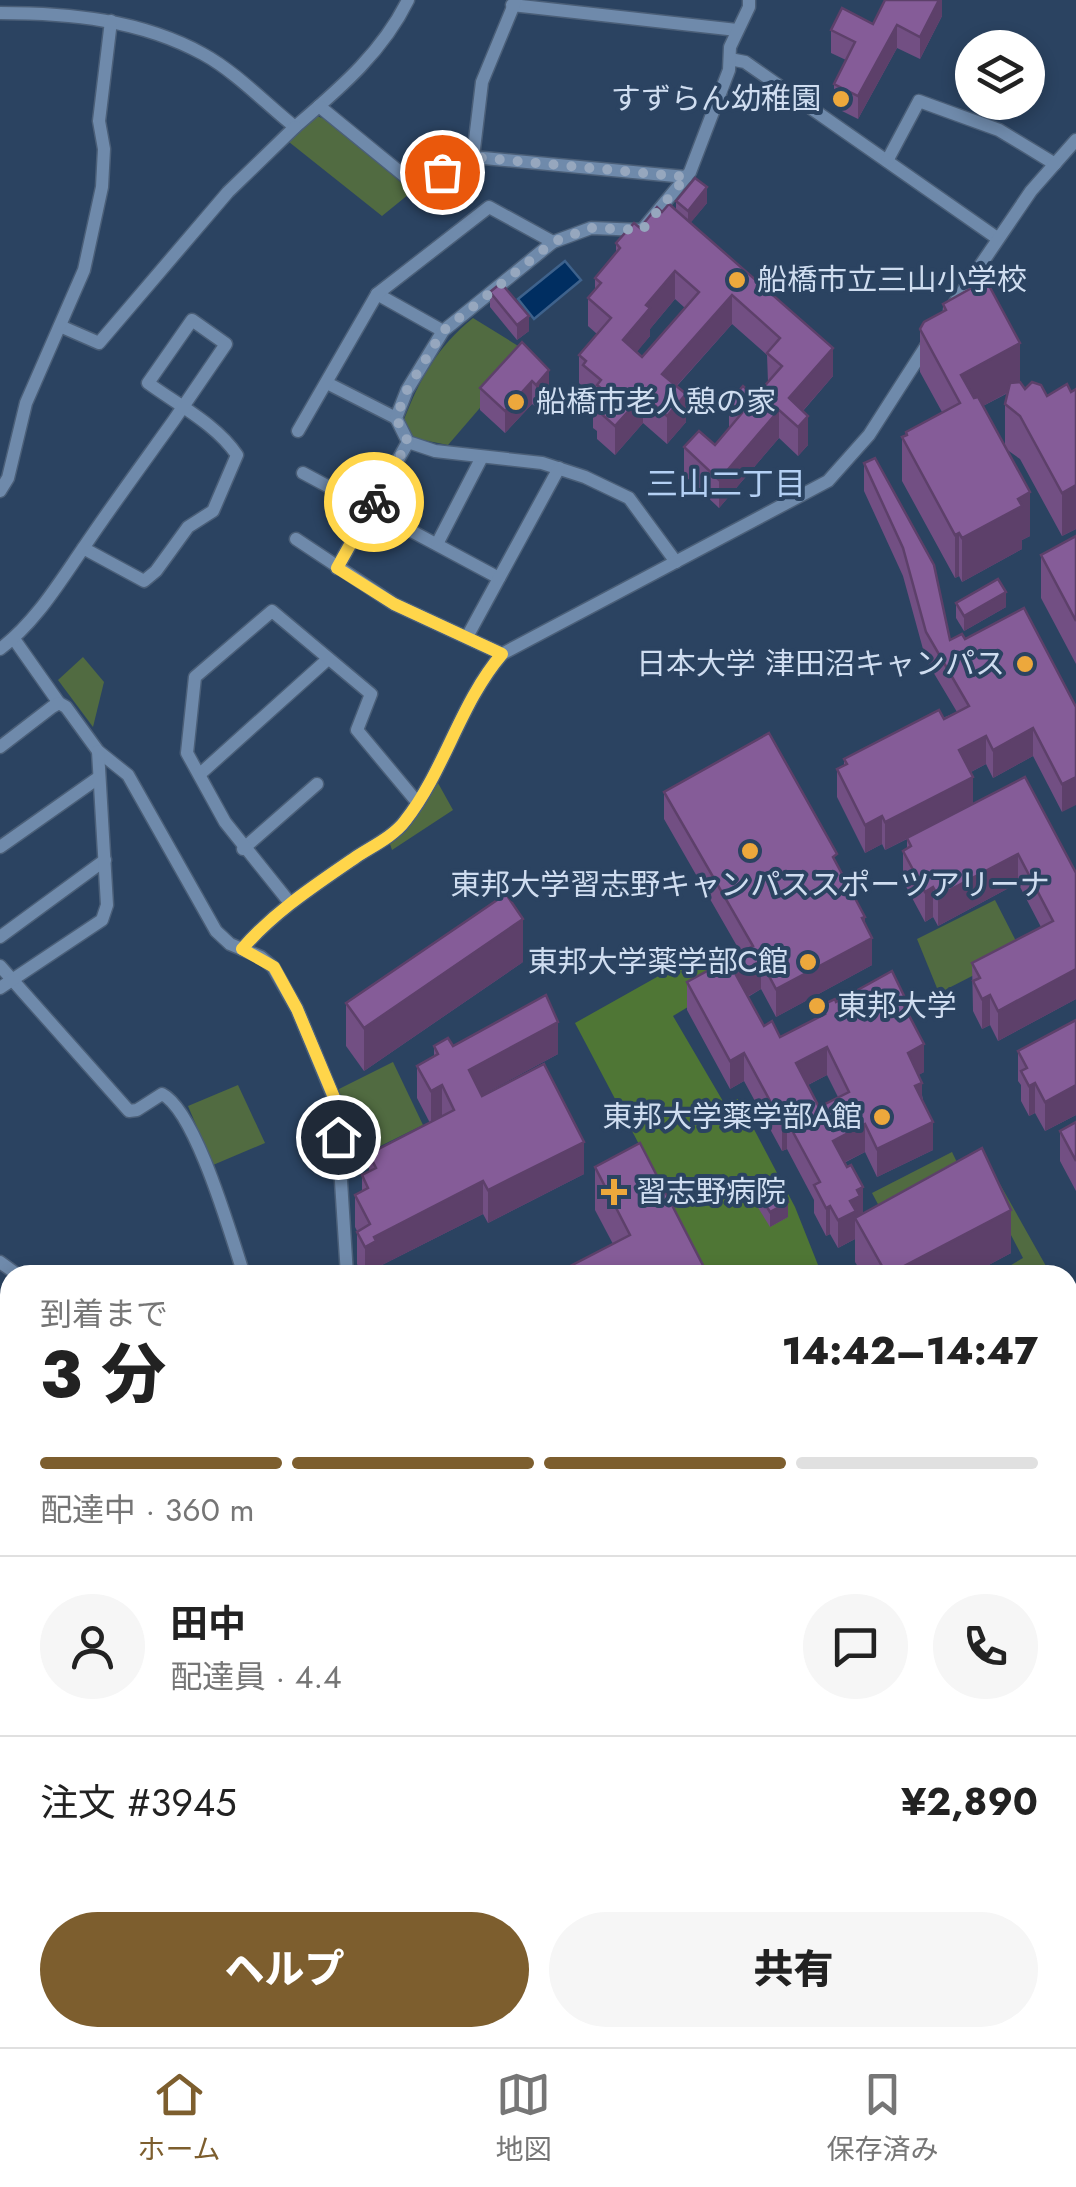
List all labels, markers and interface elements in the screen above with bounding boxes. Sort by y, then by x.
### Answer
map controls [955,30,1045,120]
button: layers [955,30,1045,120]
place label: すずらん幼稚園 [611,77,821,120]
marker: すずらん幼稚園 [830,88,852,110]
pin [400,130,485,215]
icon: bag [415,145,470,200]
place label: 船橋市立三山小学校 [757,258,1027,301]
marker: 船橋市立三山小学校 [726,269,748,291]
place label: 船橋市老人憩の家 [536,380,776,423]
marker: 船橋市老人憩の家 [505,391,527,413]
courier [324,452,424,552]
district label: 三山二丁目 [646,461,806,507]
icon: bike [347,475,402,530]
place label: 日本大学 津田沼キャンパス [636,642,1005,685]
marker: 日本大学 津田沼キャンパス [1014,653,1036,675]
marker: 東邦大学習志野キャンパススポーツアリーナ [739,840,761,862]
place label: 東邦大学習志野キャンパススポーツアリーナ [450,863,1050,906]
place label: 東邦大学薬学部C館 [527,940,788,983]
marker: 東邦大学薬学部C館 [797,951,819,973]
place label: 東邦大学 [837,984,957,1027]
marker: 東邦大学 [806,995,828,1017]
pin [296,1095,381,1180]
place label: 東邦大学薬学部A館 [602,1095,862,1138]
marker: 東邦大学薬学部A館 [871,1106,893,1128]
icon: home [311,1110,366,1165]
place label: 習志野病院 [636,1170,786,1213]
marker: 習志野病院 [601,1179,627,1205]
text: 到着まで [40,1291,168,1337]
text: 14:42–14:47 [782,1323,1038,1378]
text: 3 分 [40,1327,166,1421]
text: 配達中 · 360 m [40,1487,254,1533]
button: person [40,1594,145,1699]
button: chat [803,1594,908,1699]
button: phone [933,1594,1038,1699]
text: 田中 [170,1596,246,1651]
text: 配達員 · 4.4 [170,1654,342,1700]
text: ¥2,890 [901,1774,1038,1829]
text: 注文 #3945 [40,1775,237,1830]
button: ヘルプ [40,1912,529,2027]
button: 共有 [549,1912,1038,2027]
tab: ホーム [137,2067,221,2170]
tab: 地図 [496,2067,552,2170]
tab: 保存済み [826,2067,939,2170]

